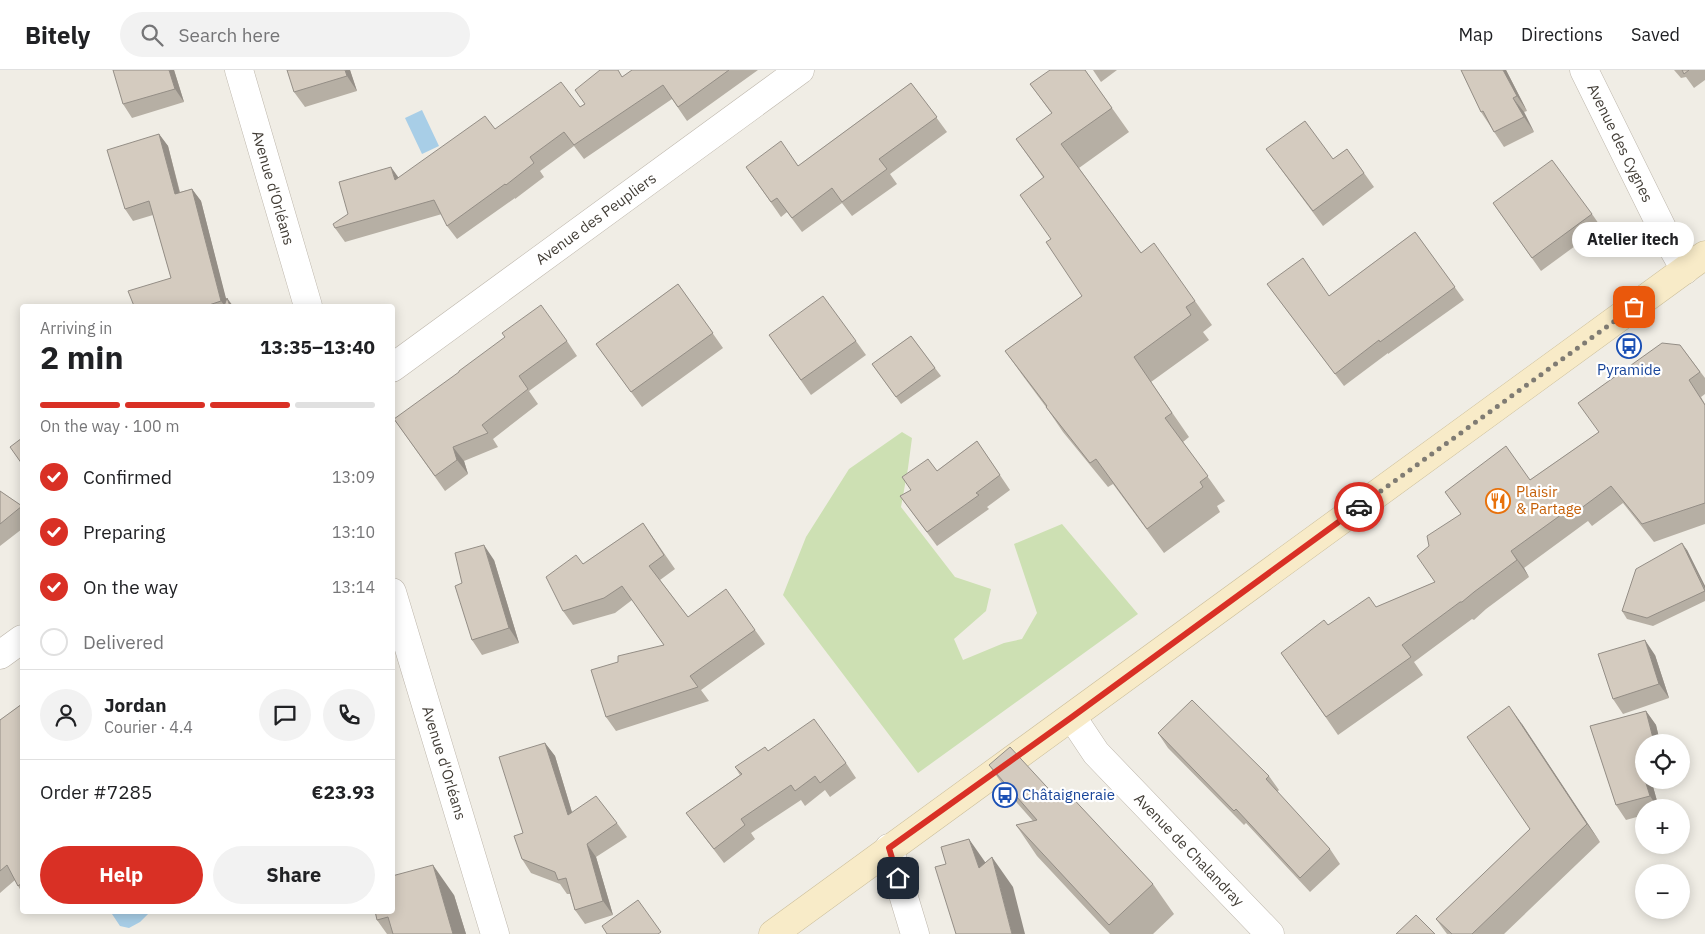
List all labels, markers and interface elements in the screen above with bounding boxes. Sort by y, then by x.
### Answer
search box [120,12,470,57]
text: Bitely [25,19,90,51]
icon: search [138,21,166,49]
text: Search here [178,23,280,47]
text: Map [1458,23,1493,46]
text: Directions [1521,23,1603,46]
text: Saved [1631,23,1680,46]
street label: Avenue des Cygnes [1583,80,1657,205]
street label: Avenue d'Orléans [248,128,299,247]
street label: Avenue des Peupliers [532,168,660,269]
callout: Atelier itech [1573,222,1695,257]
text: Atelier itech [1587,229,1679,249]
pin [1613,286,1655,328]
icon: bag [1620,293,1648,321]
text: Arriving in [40,318,112,338]
bus stop icon: Pyramide [1616,333,1642,359]
text: 13:35–13:40 [260,335,375,359]
text: 2 min [40,336,124,378]
place label: Pyramide [1597,360,1661,379]
text: On the way · 100 m [40,416,179,436]
icon: check [40,463,68,491]
text: Confirmed [83,465,172,489]
text: 13:09 [332,467,375,487]
courier [1334,482,1384,532]
place label: Plaisir & Partage [1516,482,1582,518]
restaurant icon: Plaisir & Partage [1485,488,1511,514]
icon: car [1345,493,1373,521]
icon: check [40,518,68,546]
text: Preparing [83,520,165,544]
text: 13:10 [332,522,375,542]
icon: check [40,573,68,601]
text: On the way [83,575,178,599]
text: 13:14 [332,577,375,597]
text: Delivered [83,630,164,654]
button: person [40,689,92,741]
button: chat [259,689,311,741]
button: phone [323,689,375,741]
text: Jordan [104,693,167,717]
street label: Avenue d'Orléans [418,704,471,822]
text: Courier · 4.4 [104,717,193,737]
map controls [1635,734,1690,919]
button: locate [1635,734,1690,789]
text: Order #7285 [40,780,152,804]
text: €23.93 [312,780,375,804]
bus stop icon: Châtaigneraie [992,782,1018,808]
place label: Châtaigneraie [1022,785,1115,804]
street label: Avenue de Chalandray [1130,789,1249,911]
button: + [1635,799,1690,854]
button: Help [40,846,203,904]
button: Share [213,846,375,904]
pin [877,857,919,899]
icon: home [884,864,912,892]
button: − [1635,864,1690,919]

